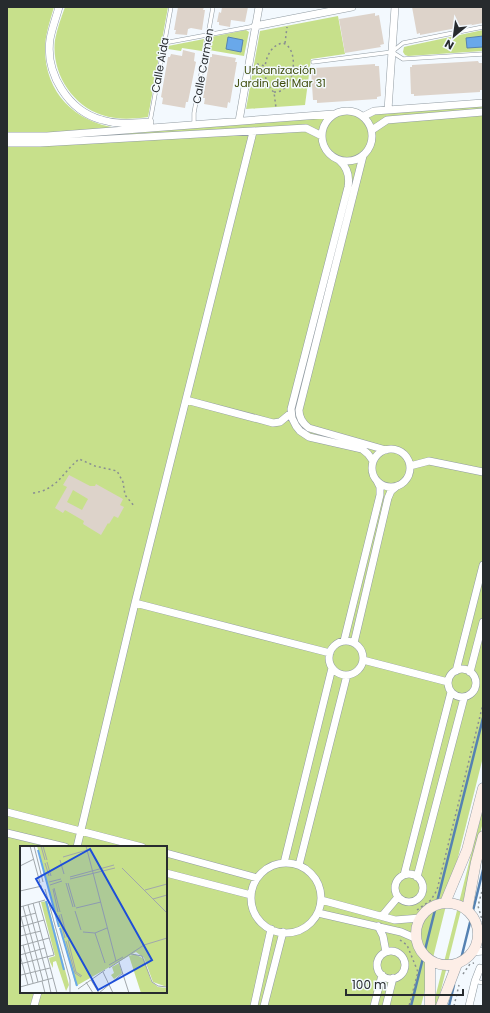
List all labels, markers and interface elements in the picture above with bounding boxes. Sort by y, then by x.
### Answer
north arrow [434,16,474,56]
street label: Calle Carmen [188,27,218,105]
street label: Calle Aida [147,36,173,94]
text: N [442,36,457,54]
park label: Urbanización Jardin del Mar 31 [234,62,326,91]
inset map [20,846,167,993]
scale bar [346,971,463,997]
text: 100 m [352,976,386,993]

